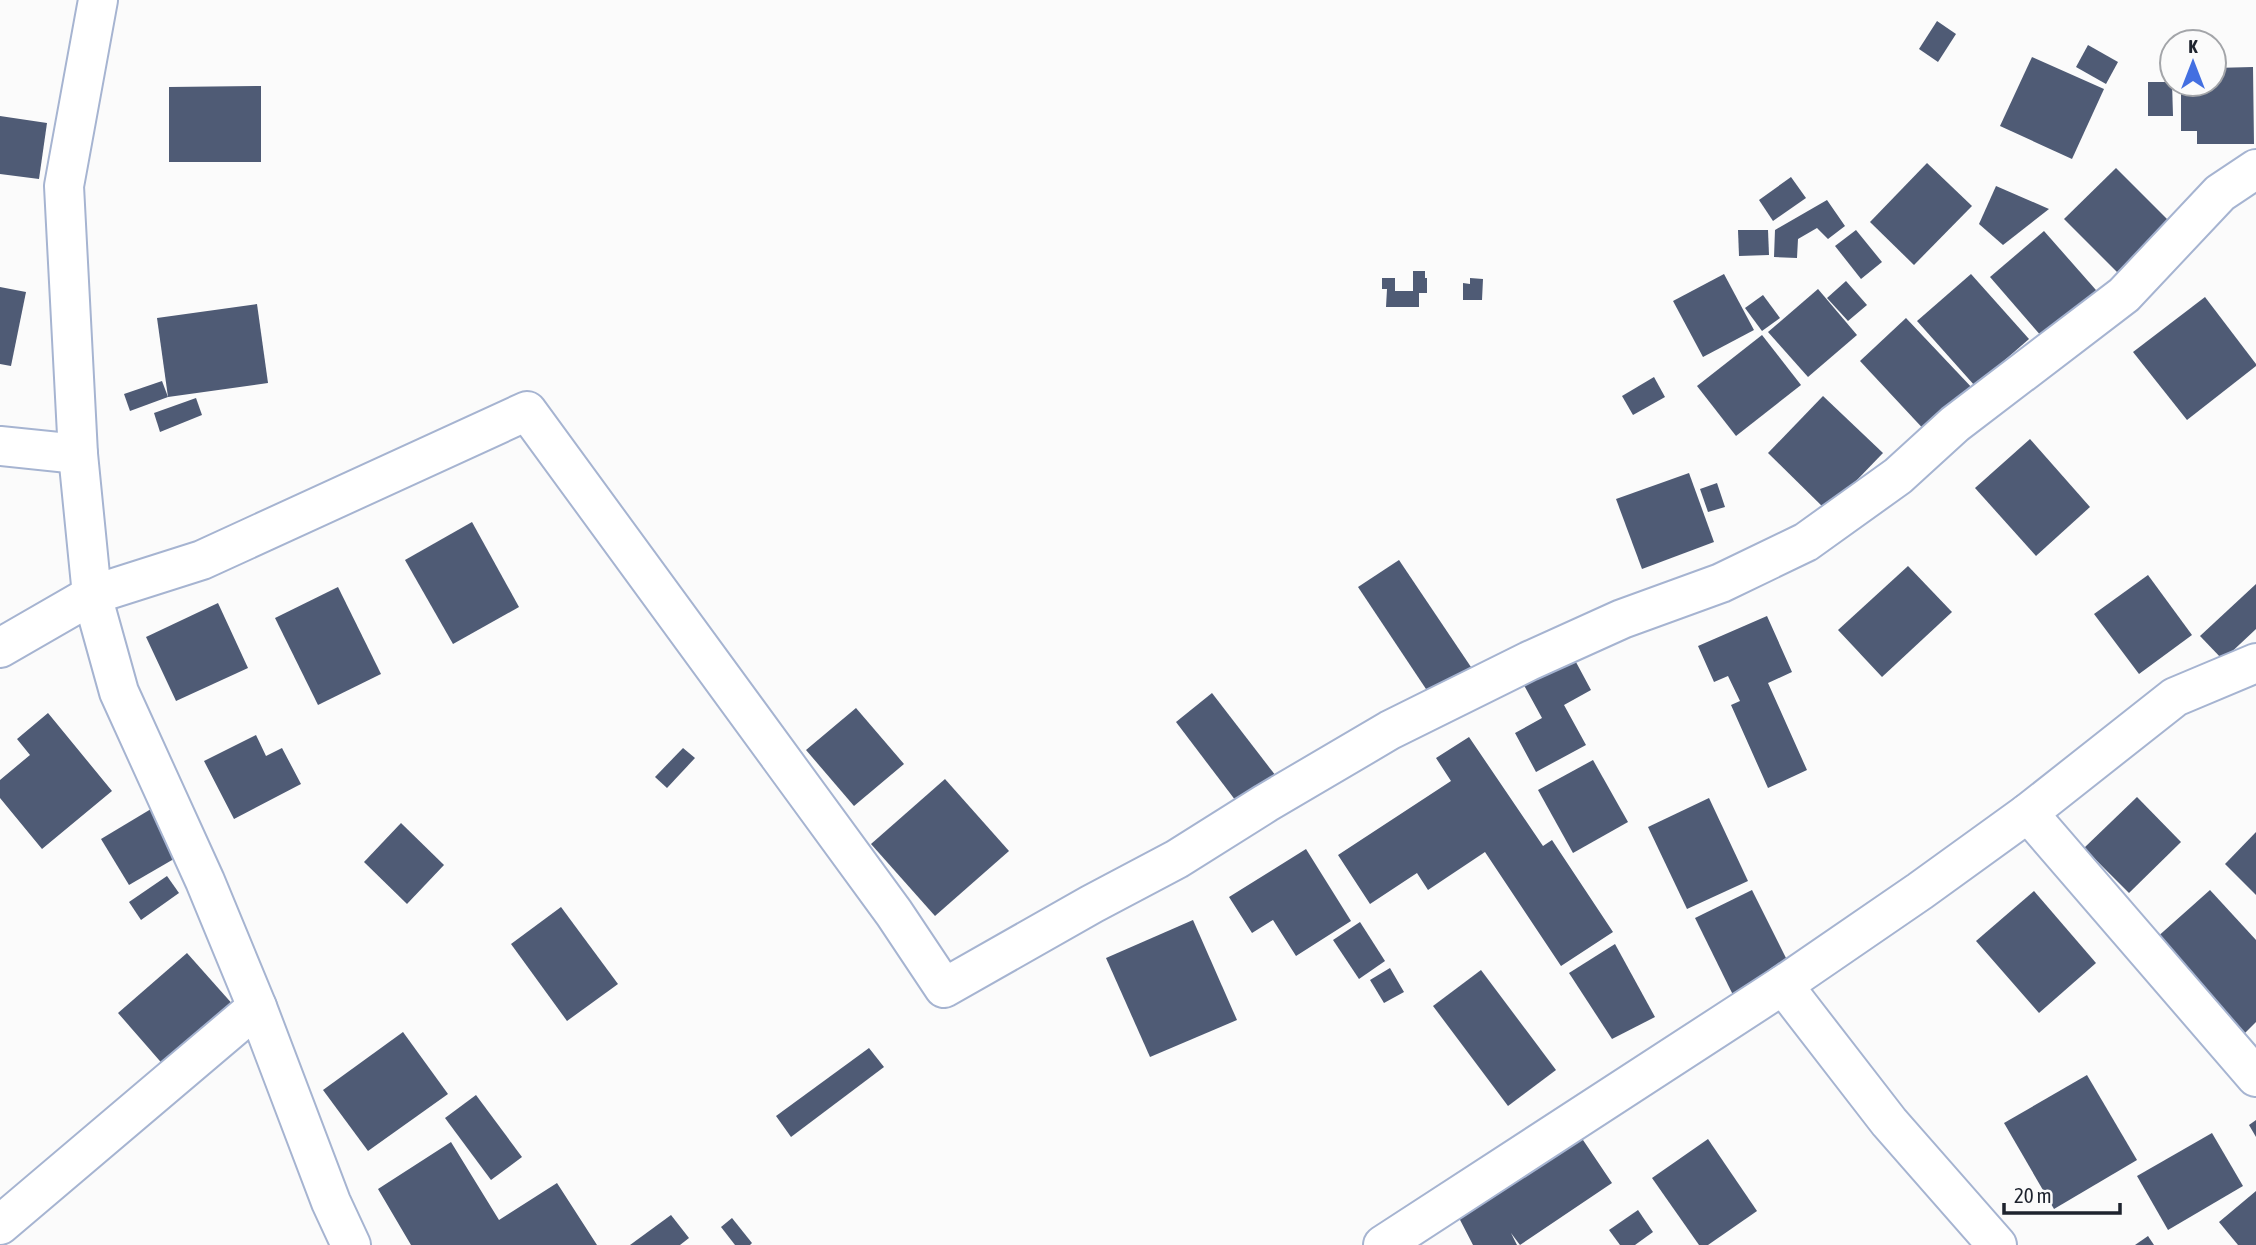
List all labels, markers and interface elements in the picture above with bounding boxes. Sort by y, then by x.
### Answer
north arrow [2158,28,2228,98]
text: K [2188,35,2198,57]
scale bar [2004,1172,2120,1216]
text: 20 m [2014,1183,2052,1207]

